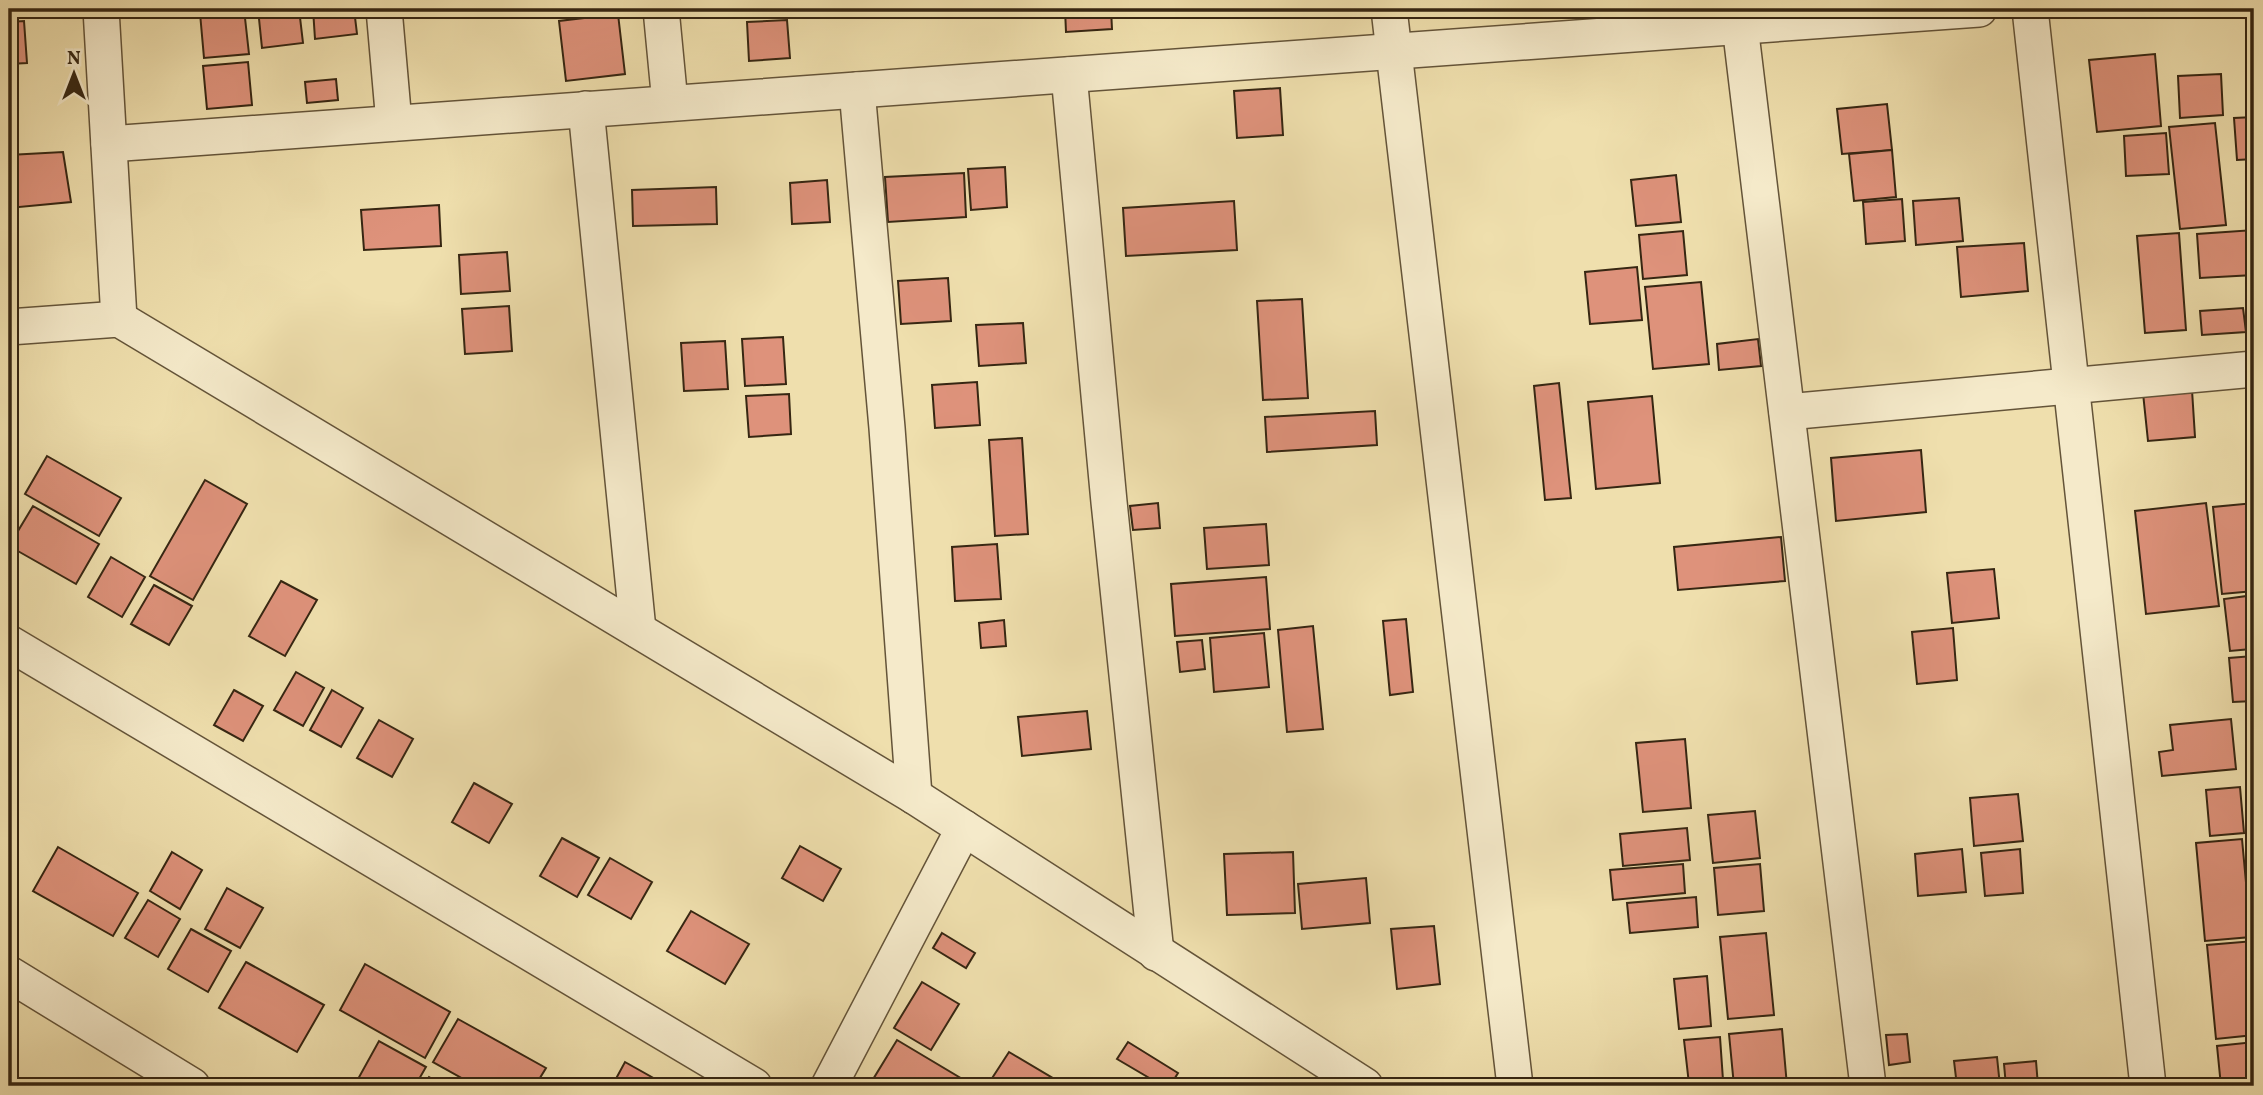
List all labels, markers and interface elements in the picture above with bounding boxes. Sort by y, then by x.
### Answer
north arrow [38,38,108,108]
text: N [67,46,81,72]

